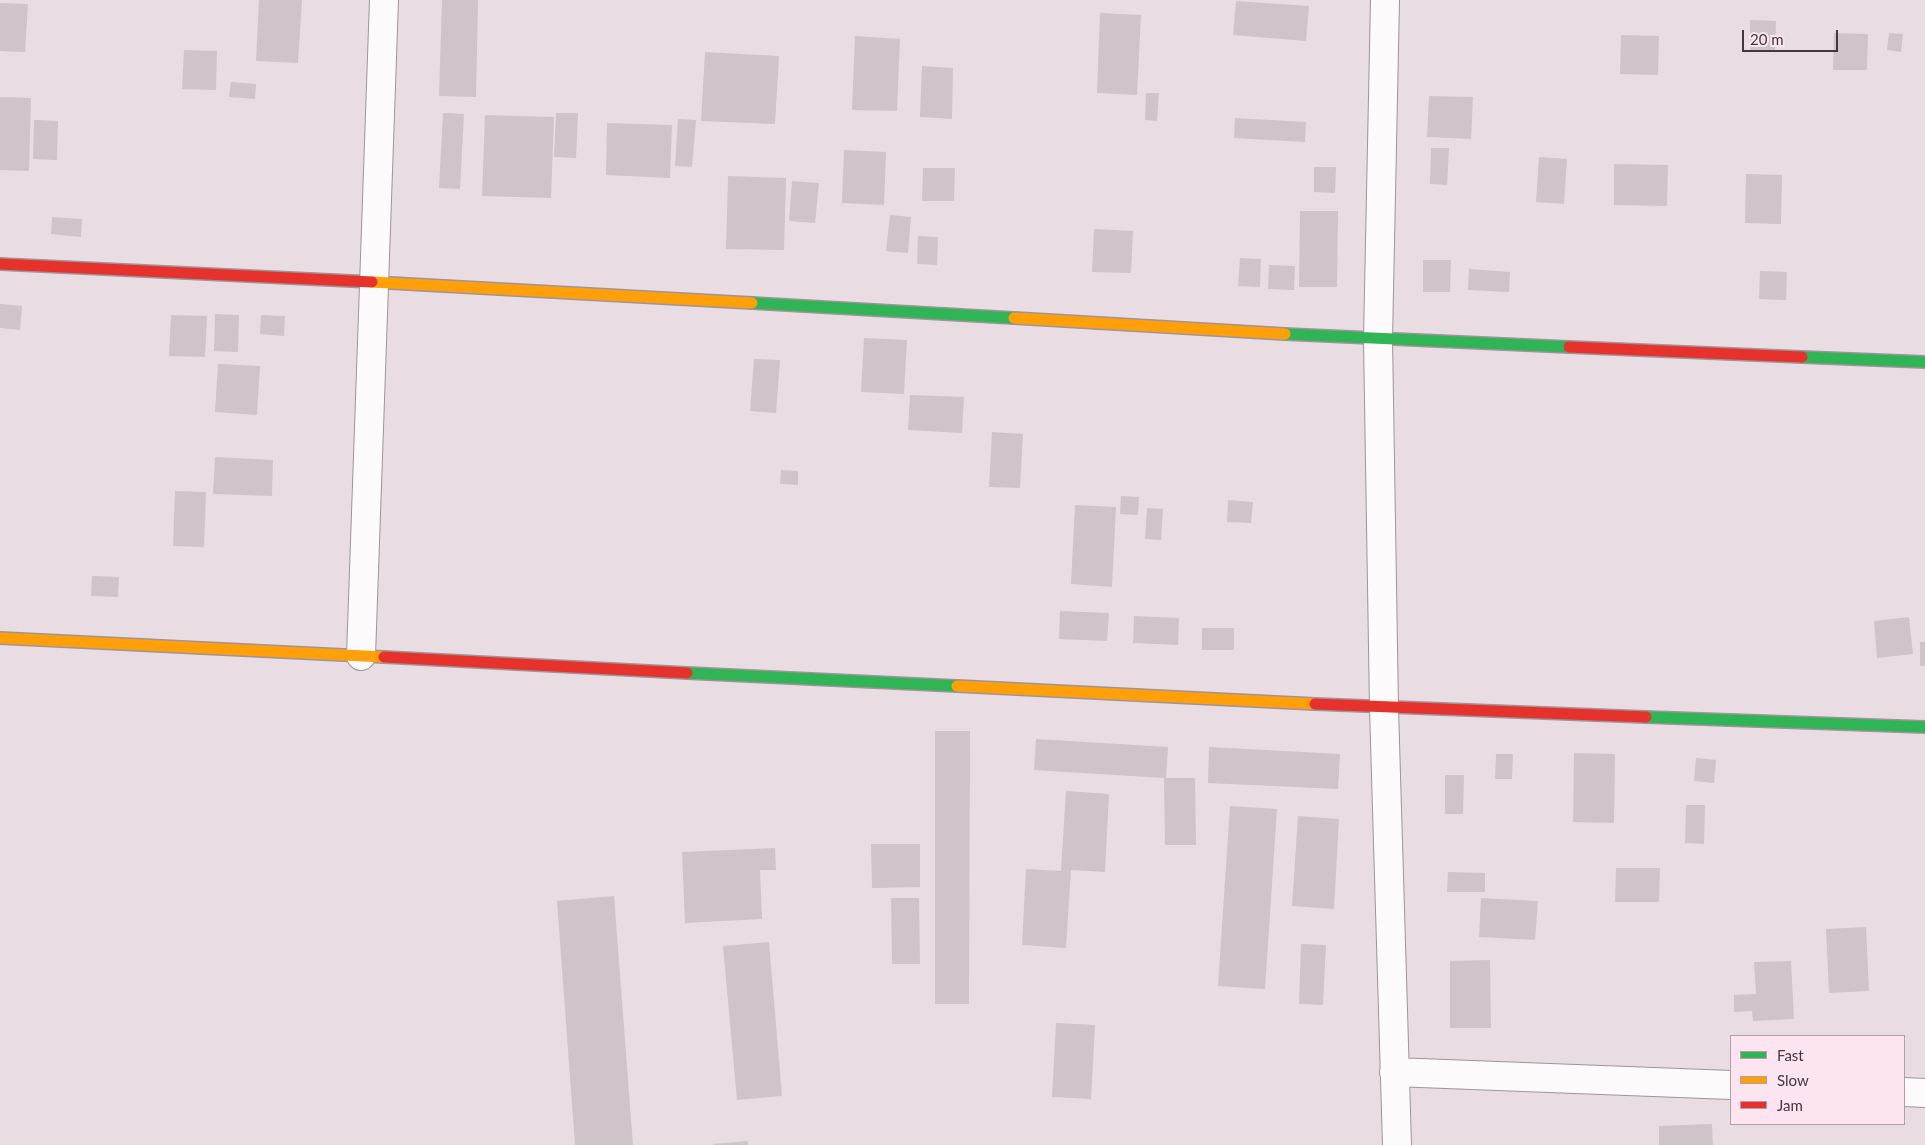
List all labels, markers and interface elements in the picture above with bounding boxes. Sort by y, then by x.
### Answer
scale bar [1745,20,1841,52]
text: 20 m [1750,30,1784,48]
legend [1730,1035,1905,1125]
text: Fast [1777,1046,1804,1064]
text: Slow [1777,1071,1809,1089]
text: Jam [1777,1096,1803,1114]

